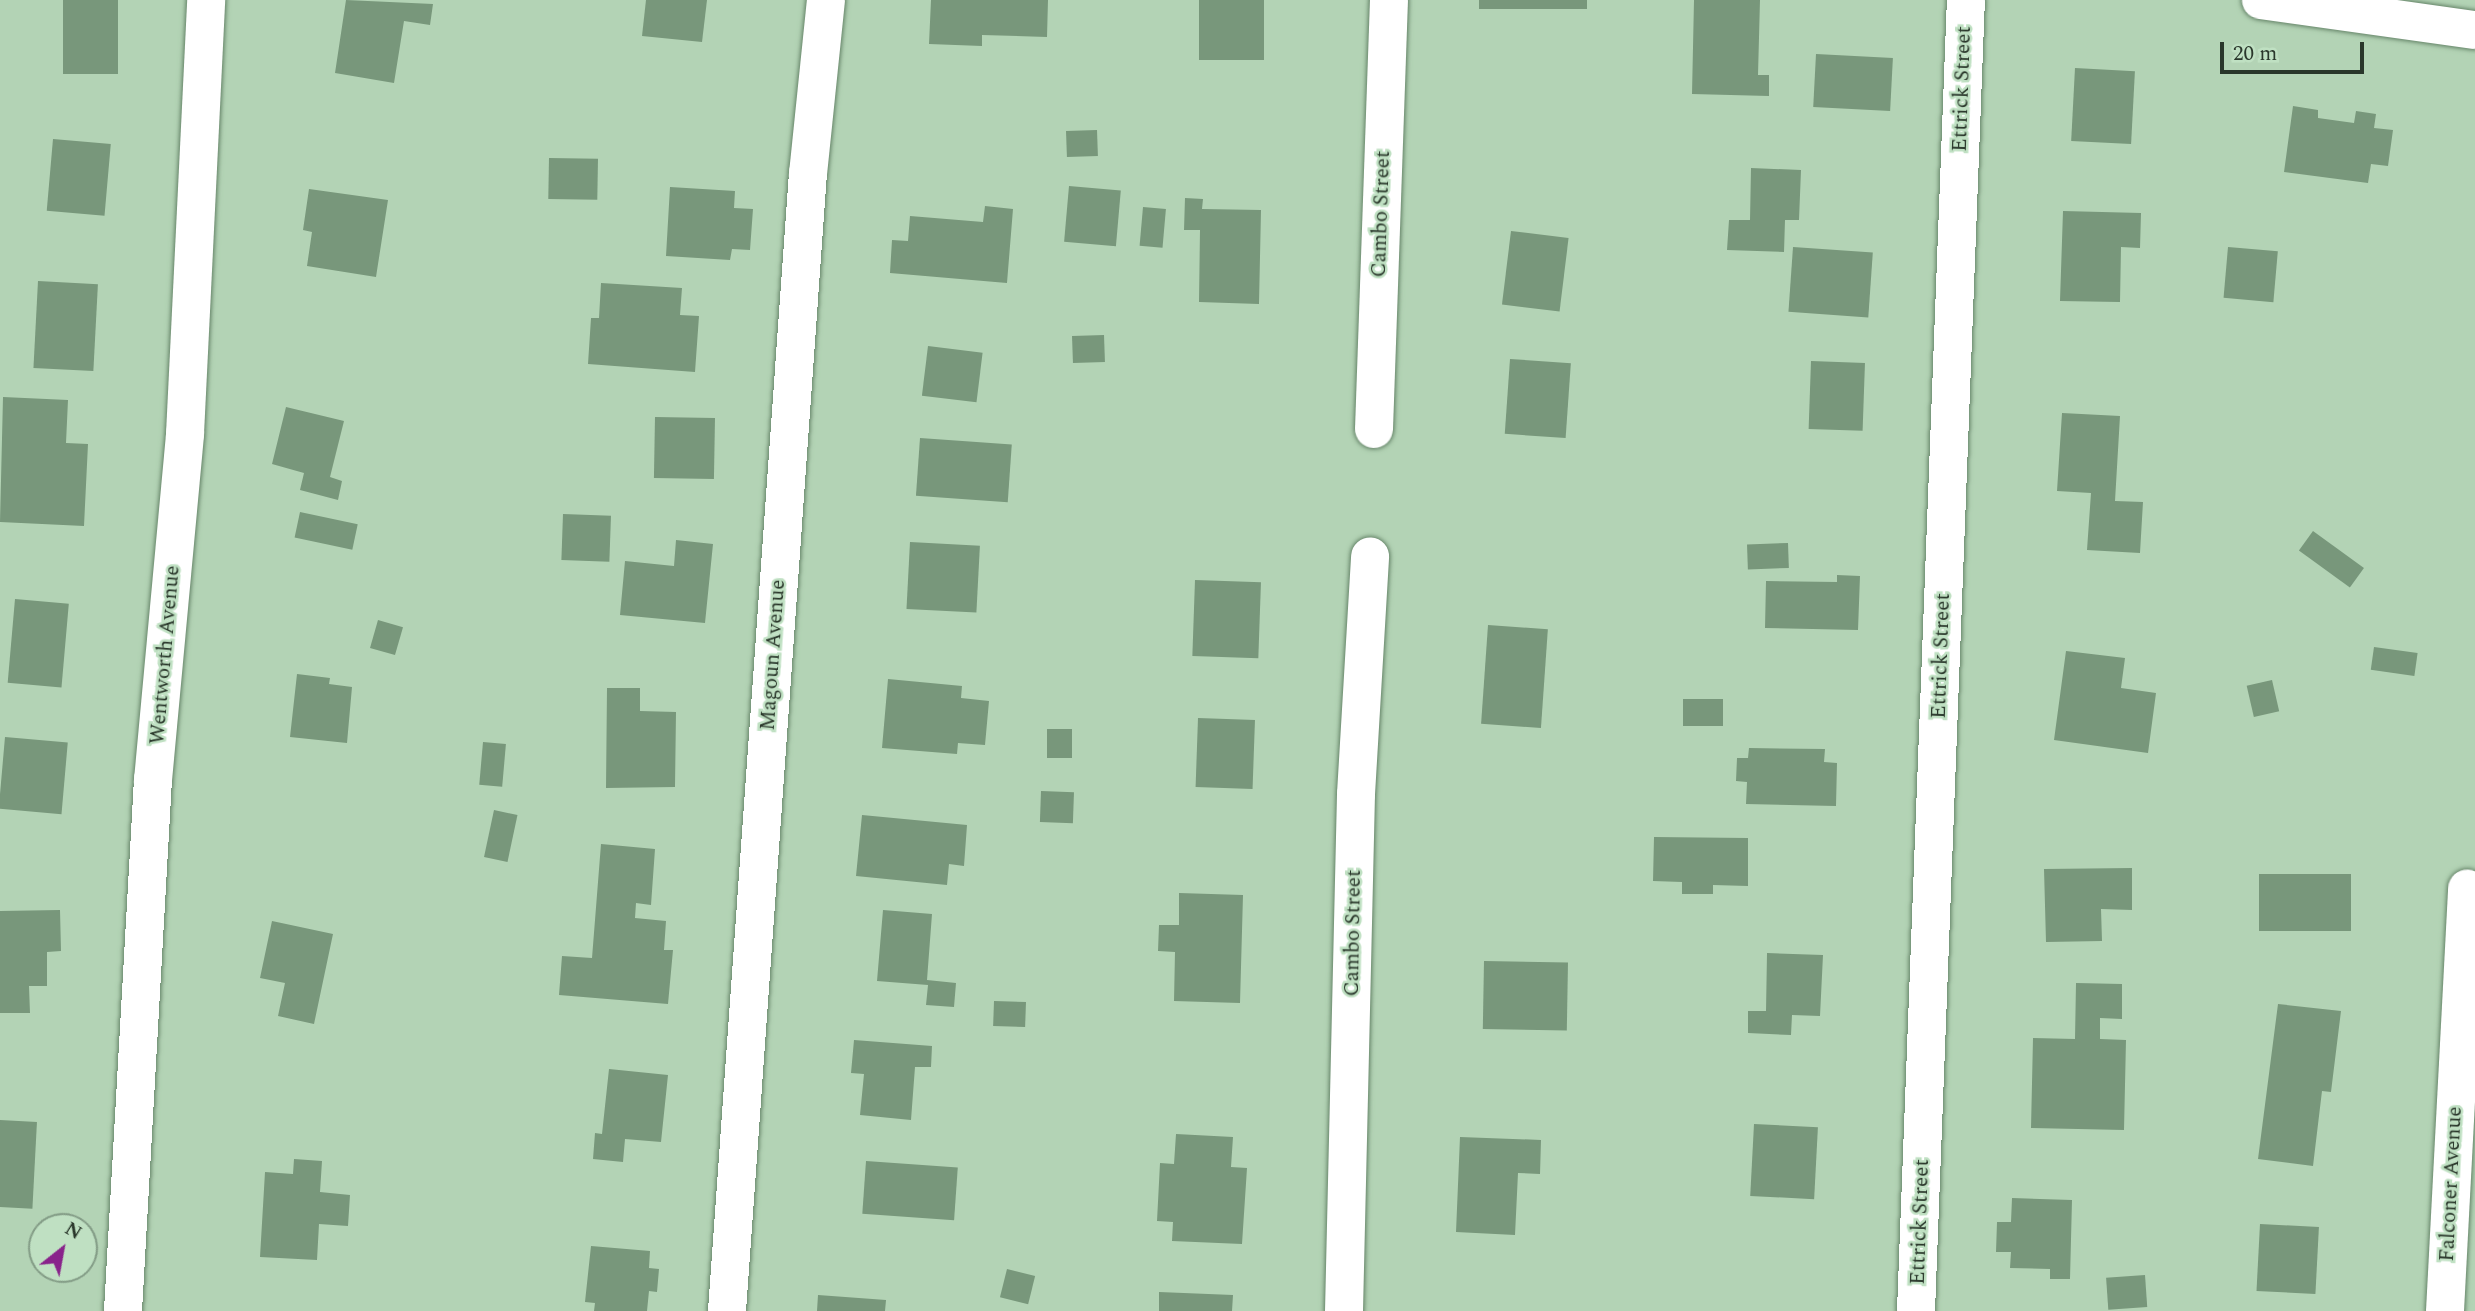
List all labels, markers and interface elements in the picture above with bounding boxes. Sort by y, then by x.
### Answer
street label: Ettrick Street [1947,26,1977,152]
scale bar [2223,28,2366,72]
text: 20 m [2233,38,2277,70]
street label: Cambo Street [1366,150,1396,278]
street label: Wentworth Avenue [145,564,185,746]
street label: Magoun Avenue [755,579,791,731]
street label: Ettrick Street [1926,593,1956,719]
street label: Cambo Street [1339,869,1367,997]
street label: Falconer Avenue [2434,1106,2468,1262]
street label: Ettrick Street [1905,1159,1935,1285]
north arrow [28,1213,98,1283]
text: N [59,1215,87,1248]

